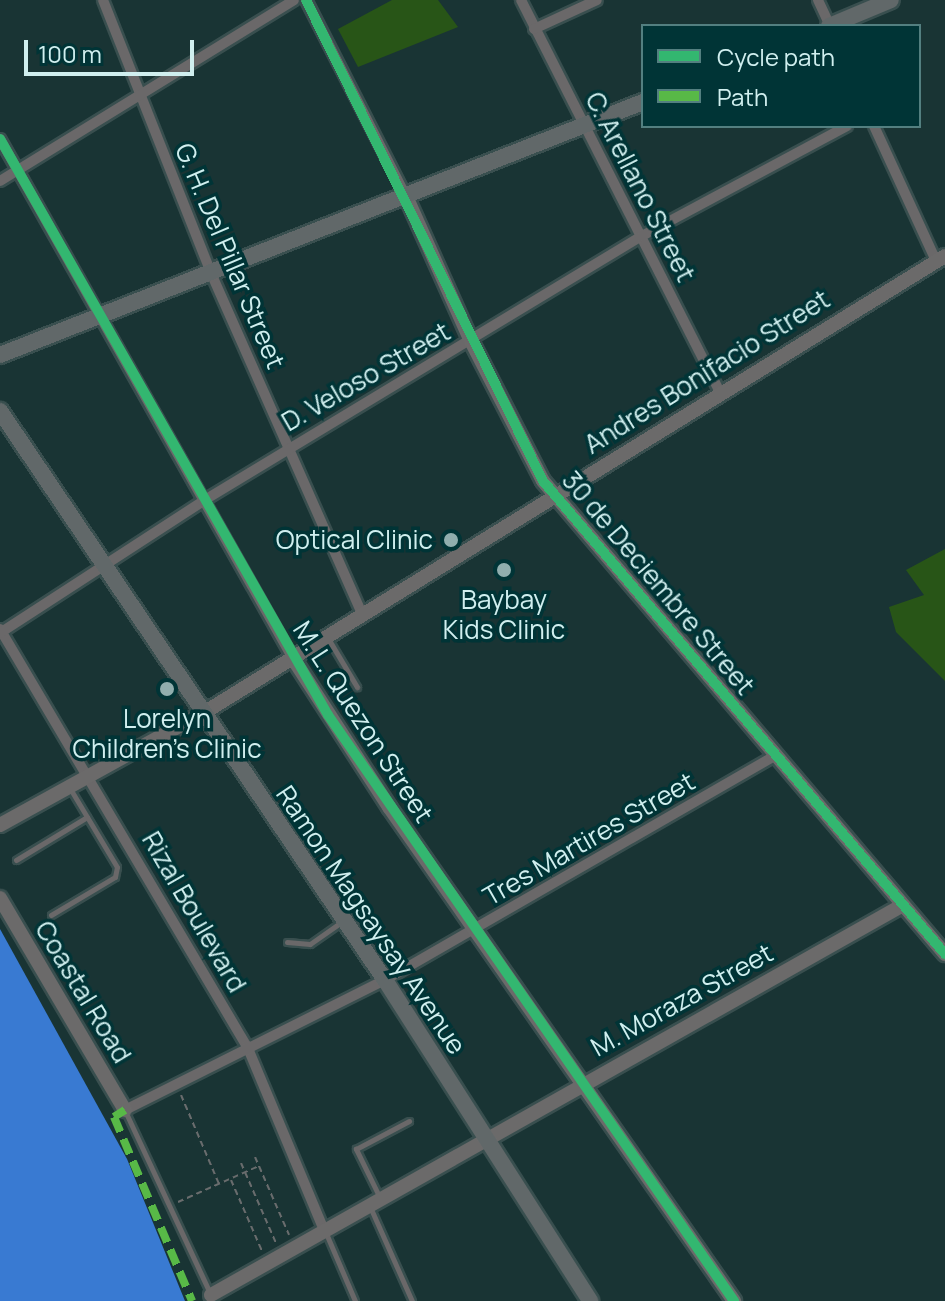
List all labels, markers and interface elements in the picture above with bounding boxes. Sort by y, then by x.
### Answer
scale bar [28,24,198,74]
legend [641,24,921,128]
text: 100 m [38,37,102,70]
text: Cycle path [717,40,835,73]
text: Path [717,80,768,113]
street label: C. Arellano Street [579,87,701,287]
street label: G. H. Del Pillar Street [168,139,292,373]
street label: Andres Bonifacio Street [579,284,835,460]
street label: D. Veloso Street [276,316,456,438]
street label: 30 de Deciembre Street [555,465,761,701]
place label: Optical Clinic [276,524,433,556]
marker: Optical Clinic [440,529,462,551]
marker: Baybay Kids Clinic [493,559,515,581]
place label: Baybay Kids Clinic [443,584,565,646]
street label: M. L. Quezon Street [286,616,440,828]
marker: Lorelyn Children's Clinic [156,678,178,700]
place label: Lorelyn Children's Clinic [73,703,261,764]
street label: Tres Martires Street [478,766,700,912]
street label: Ramon Magsaysay Avenue [269,780,473,1060]
street label: Rizal Boulevard [135,826,253,998]
street label: Coastal Road [28,915,138,1069]
street label: M. Moraza Street [586,937,778,1063]

